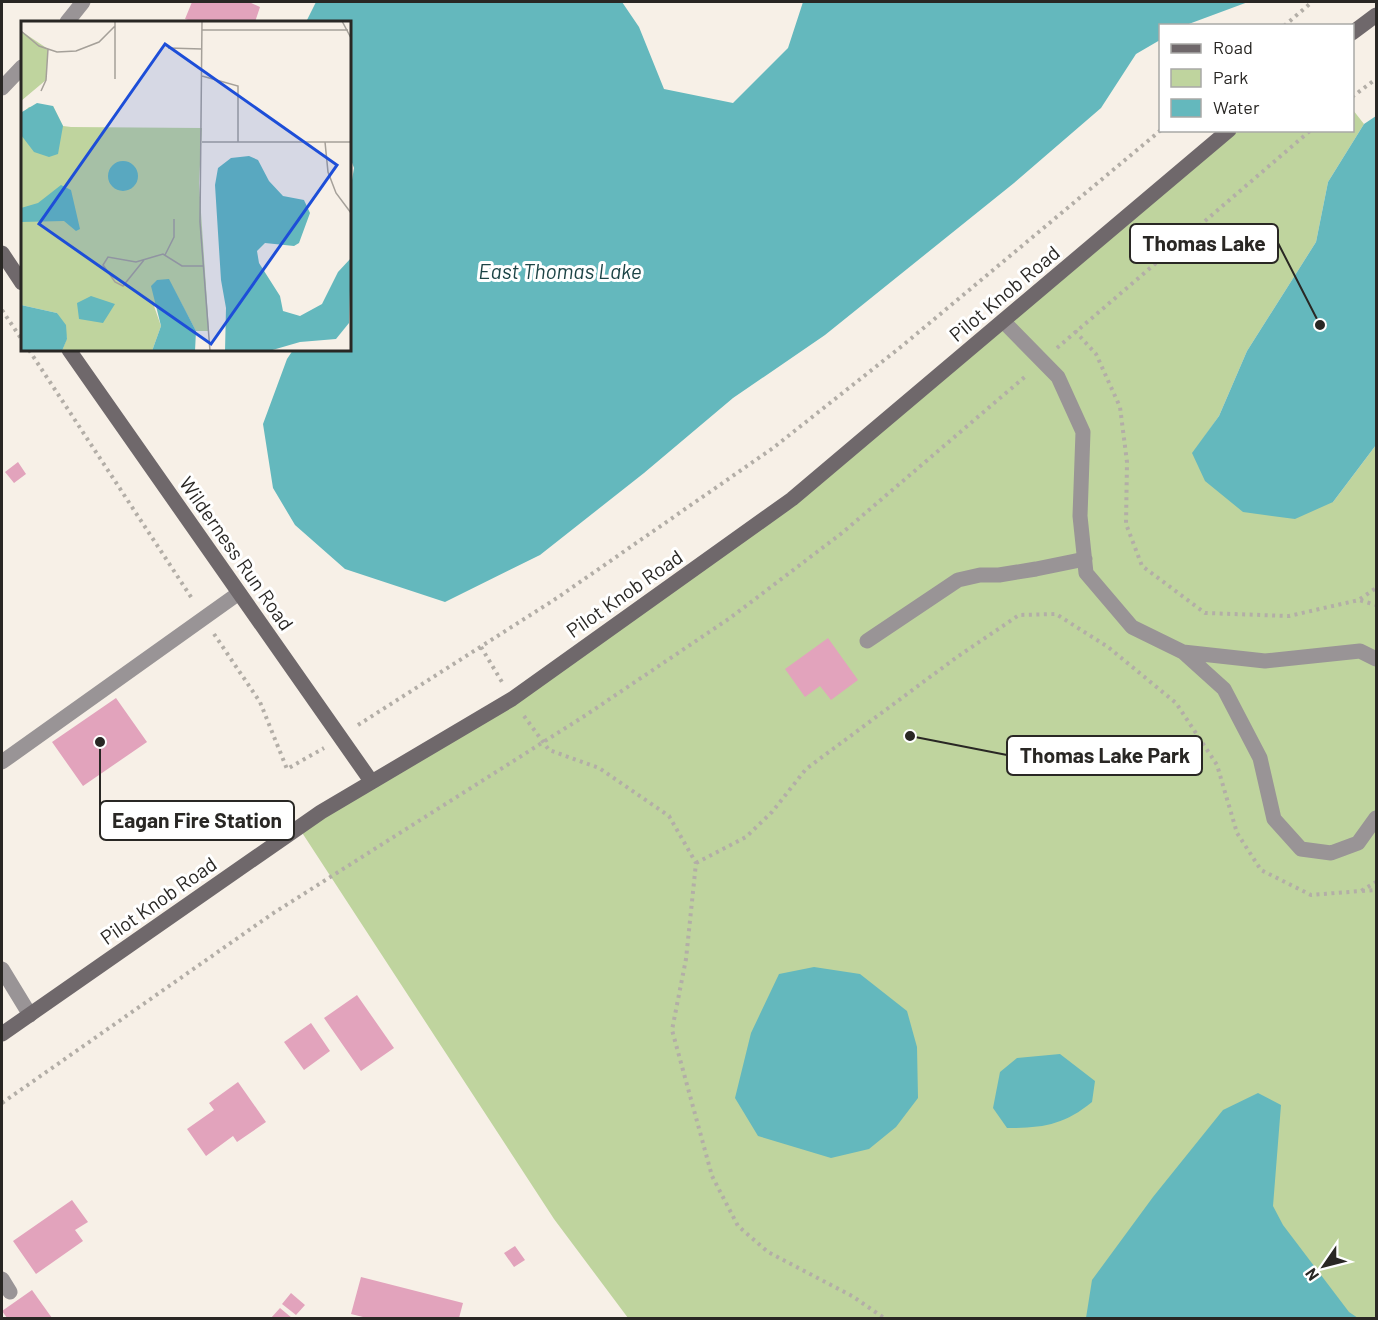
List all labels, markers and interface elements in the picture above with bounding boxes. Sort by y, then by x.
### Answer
inset map [21,21,351,351]
legend [1159,24,1354,132]
text: Road [1213,36,1253,58]
text: Park [1213,66,1248,88]
text: Water [1213,96,1260,118]
callout: Thomas Lake [1130,224,1278,263]
text: Thomas Lake [1142,230,1266,255]
street label: Pilot Knob Road [944,240,1064,346]
water label: East Thomas Lake [478,258,642,283]
street label: Wilderness Run Road [175,472,299,634]
street label: Pilot Knob Road [561,544,687,642]
callout: Thomas Lake Park [1007,736,1202,775]
text: Thomas Lake Park [1020,742,1190,767]
callout: Eagan Fire Station [100,801,294,840]
text: Eagan Fire Station [112,807,282,832]
street label: Pilot Knob Road [95,851,221,949]
north arrow [1294,1236,1354,1296]
text: N [1300,1265,1322,1285]

